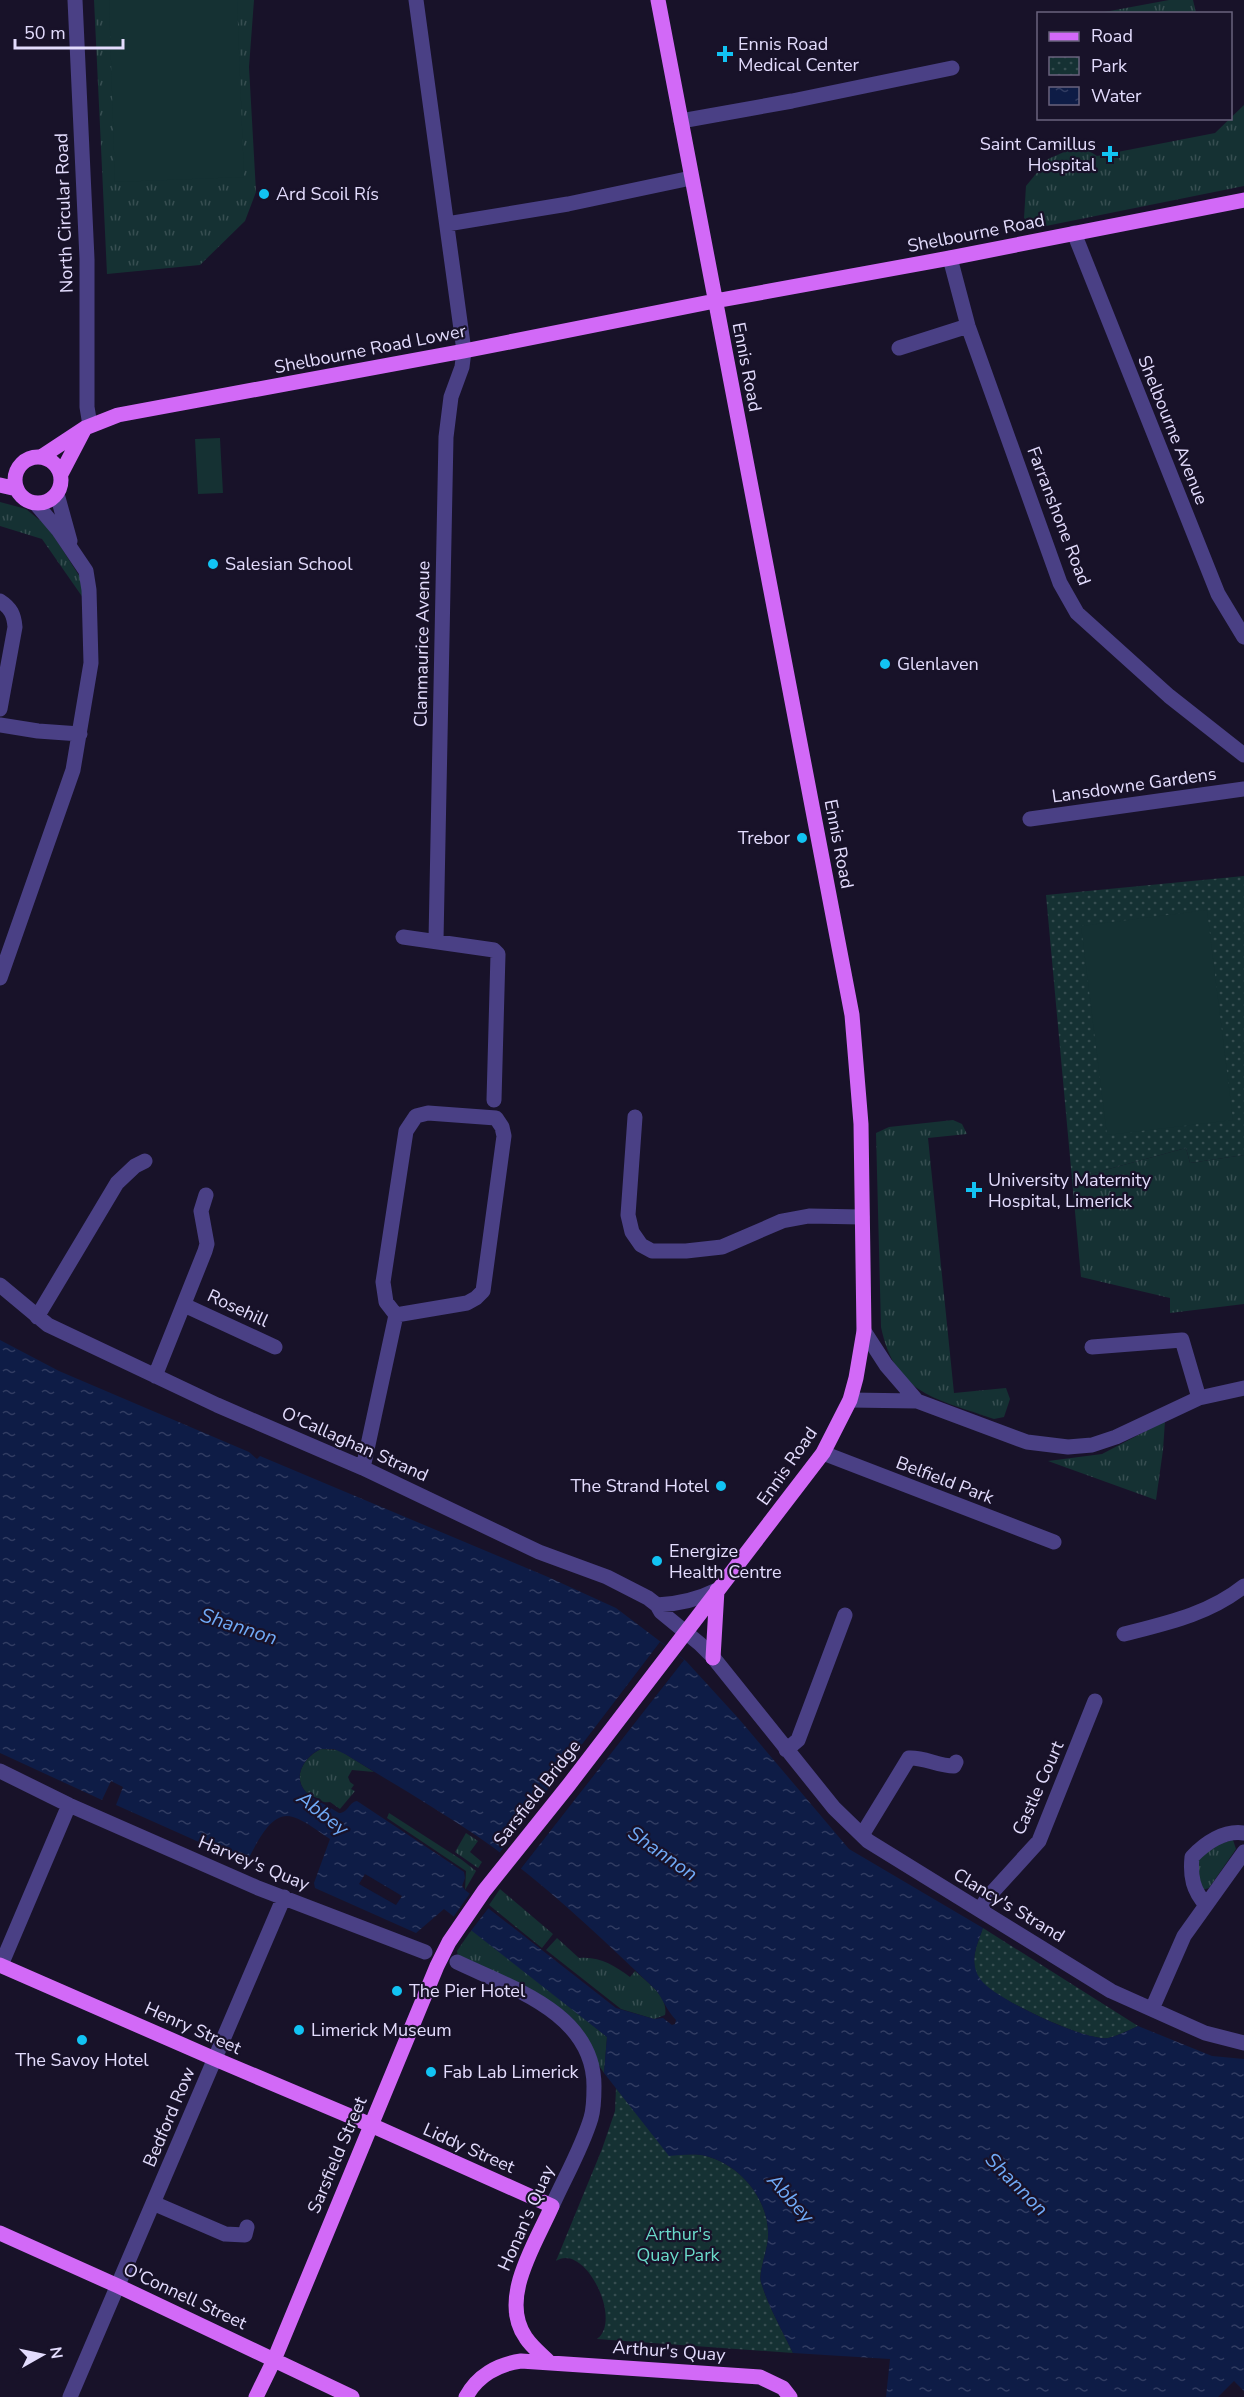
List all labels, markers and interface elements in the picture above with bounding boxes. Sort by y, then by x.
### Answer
scale bar [15,12,123,50]
legend [1037,12,1232,120]
text: 50 m [24,21,66,45]
text: Road [1091,24,1133,48]
place label: Ennis Road Medical Center [738,32,859,77]
marker: Ennis Road Medical Center [716,45,734,63]
text: Park [1091,54,1128,78]
text: Water [1091,84,1142,108]
street label: North Circular Road [49,132,79,294]
place label: Saint Camillus Hospital [980,132,1097,177]
marker: Saint Camillus Hospital [1101,145,1119,163]
place label: Ard Scoil Rís [276,182,379,206]
marker: Ard Scoil Rís [257,187,271,201]
street label: Shelbourne Road [905,208,1047,258]
street label: Shelbourne Road Lower [272,319,468,379]
street label: Ennis Road [727,320,767,414]
street label: Shelbourne Avenue [1132,352,1214,508]
street label: Farranshone Road [1021,443,1097,589]
place label: Salesian School [225,552,353,576]
marker: Salesian School [206,557,220,571]
street label: Clanmaurice Avenue [409,561,435,727]
place label: Glenlaven [897,652,979,676]
marker: Glenlaven [878,657,892,671]
street label: Lansdowne Gardens [1050,762,1218,808]
street label: Ennis Road [819,797,859,891]
place label: Trebor [738,826,791,850]
marker: Trebor [795,831,809,845]
place label: University Maternity Hospital, Limerick [988,1168,1152,1213]
marker: University Maternity Hospital, Limerick [965,1181,983,1199]
street label: Rosehill [203,1283,273,1333]
street label: O'Callaghan Strand [278,1401,432,1487]
street label: Ennis Road [751,1422,823,1510]
street label: Belfield Park [893,1450,998,1510]
place label: The Strand Hotel [570,1474,710,1498]
marker: The Strand Hotel [714,1479,728,1493]
place label: Energize Health Centre [669,1539,782,1584]
marker: Energize Health Centre [650,1554,664,1568]
water label: Shannon [197,1601,281,1652]
street label: Sarsfield Bridge [488,1735,586,1851]
street label: Castle Court [1007,1737,1070,1839]
water label: Abbey [290,1784,355,1843]
water label: Shannon [622,1820,703,1887]
street label: Harvey's Quay [195,1830,314,1896]
street label: Clancy's Strand [949,1862,1069,1948]
place label: The Pier Hotel [409,1979,526,2003]
marker: The Pier Hotel [390,1984,404,1998]
street label: Henry Street [141,1996,246,2060]
place label: Limerick Museum [311,2018,452,2042]
marker: Limerick Museum [292,2023,306,2037]
marker: The Savoy Hotel [75,2033,89,2047]
place label: The Savoy Hotel [15,2048,149,2072]
place label: Fab Lab Limerick [443,2060,579,2084]
street label: Bedford Row [137,2063,201,2171]
marker: Fab Lab Limerick [424,2065,438,2079]
street label: Sarsfield Street [302,2092,373,2217]
street label: Liddy Street [419,2117,519,2179]
water label: Shannon [979,2147,1054,2222]
street label: Honan's Quay [492,2161,560,2275]
water label: Abbey [760,2167,821,2230]
park label: Arthur's Quay Park [636,2222,721,2267]
street label: O'Connell Street [119,2257,251,2335]
north arrow [12,2325,72,2385]
street label: Arthur's Quay [612,2335,727,2367]
text: N [44,2345,68,2360]

